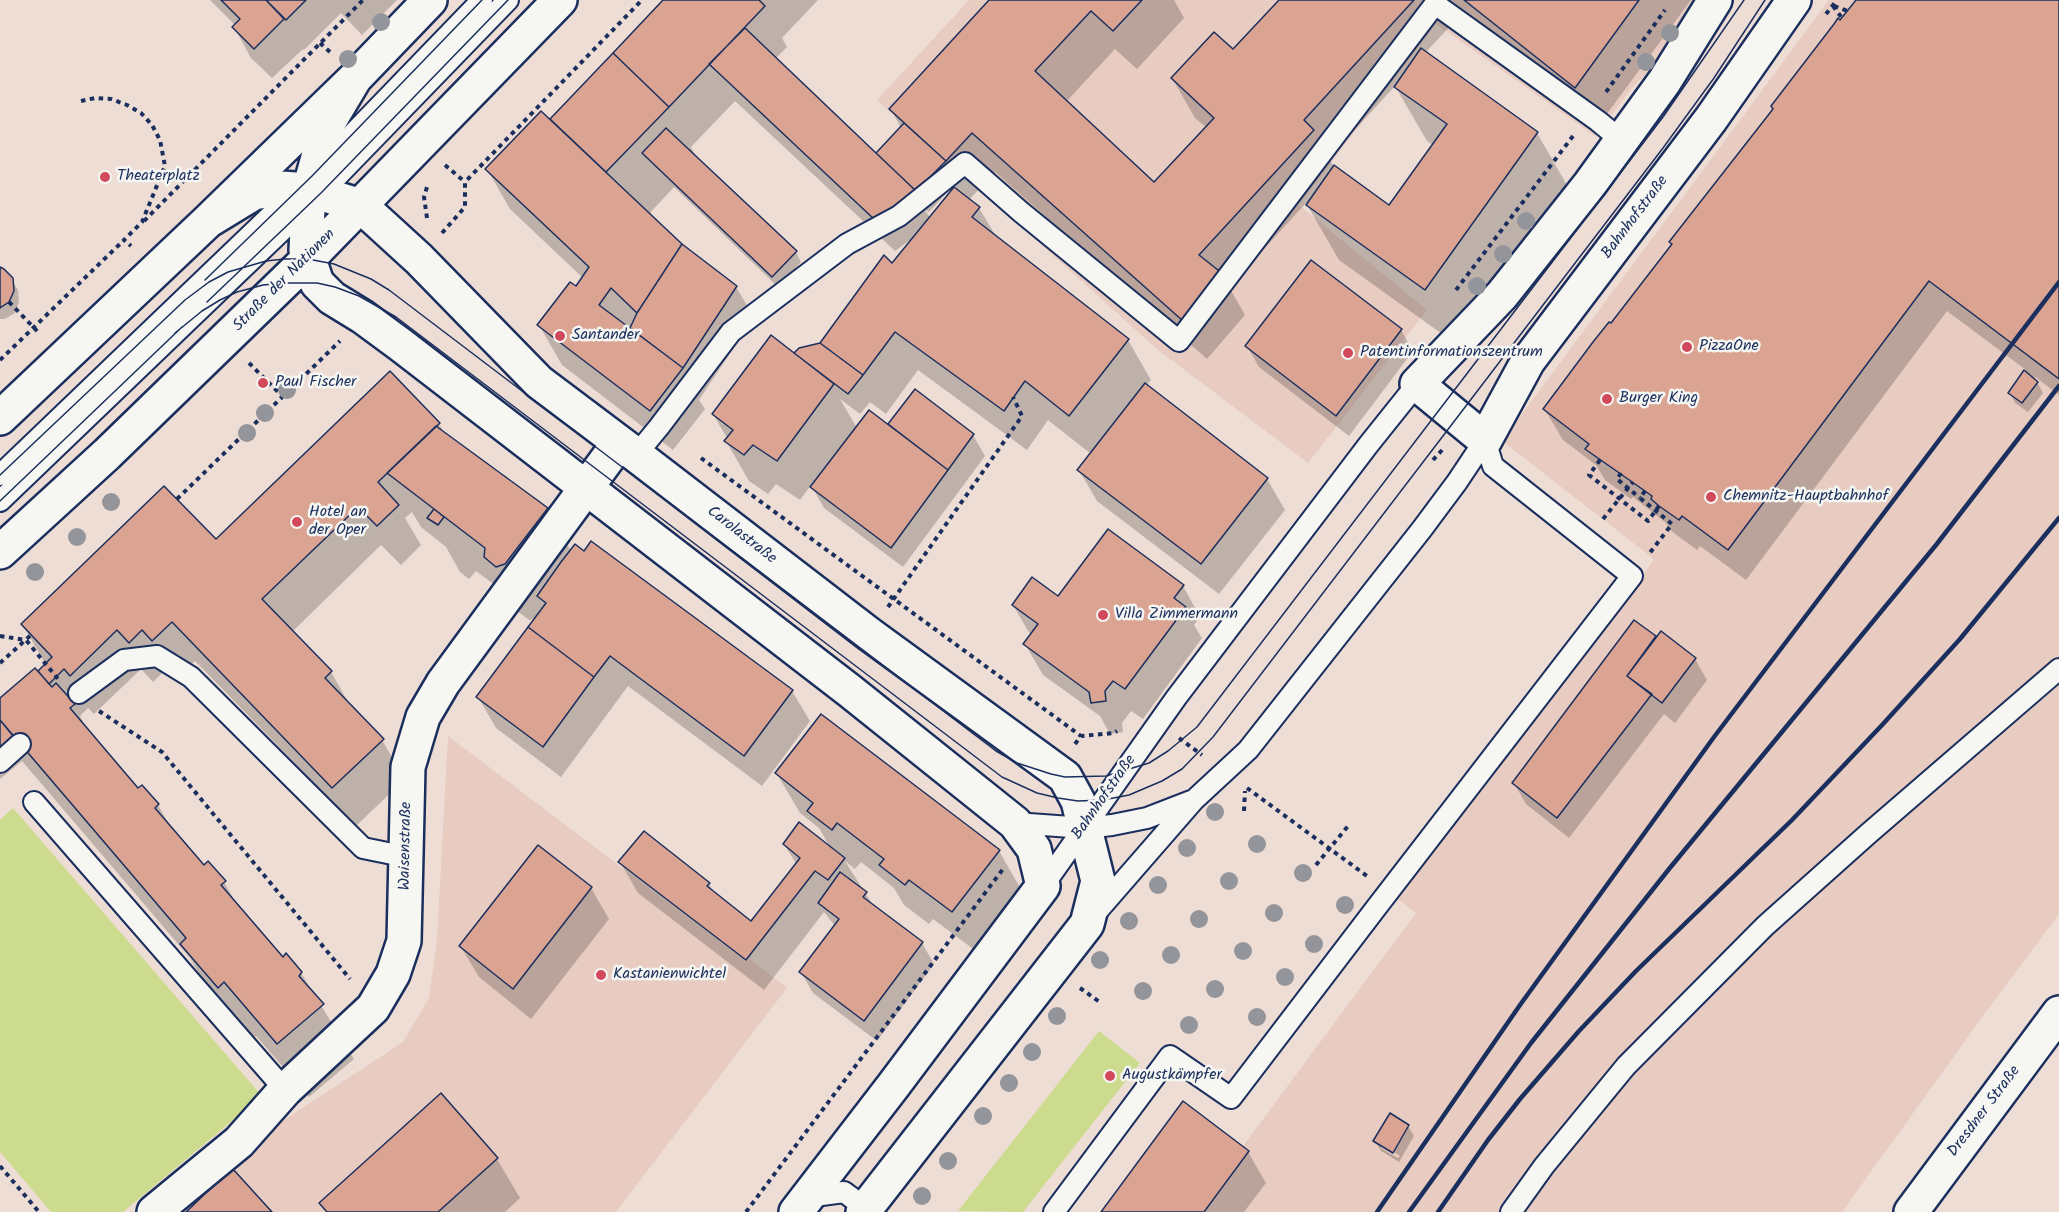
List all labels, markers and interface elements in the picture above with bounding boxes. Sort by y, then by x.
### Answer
place label: Theaterplatz [117,167,200,187]
marker: Theaterplatz [98,170,112,184]
street label: Bahnhofstraße [1599,173,1673,263]
street label: Straße der Nationen [230,226,340,336]
place label: Santander [572,326,639,346]
marker: Santander [553,329,567,343]
place label: PizzaOne [1699,337,1759,357]
marker: PizzaOne [1680,340,1694,354]
place label: Patentinformationszentrum [1360,343,1543,363]
marker: Patentinformationszentrum [1341,346,1355,360]
place label: Paul Fischer [275,373,356,393]
marker: Paul Fischer [256,376,270,390]
place label: Burger King [1619,389,1698,409]
marker: Burger King [1600,392,1614,406]
place label: Chemnitz-Hauptbahnhof [1723,487,1889,507]
marker: Chemnitz-Hauptbahnhof [1704,490,1718,504]
place label: Hotel an der Oper [309,503,367,541]
street label: Carolastraße [702,503,780,569]
marker: Hotel an der Oper [290,515,304,529]
place label: Villa Zimmermann [1115,605,1238,625]
marker: Villa Zimmermann [1096,608,1110,622]
street label: Bahnhofstraße [1069,752,1141,844]
street label: Waisenstraße [397,801,417,891]
place label: Kastanienwichtel [613,965,726,985]
marker: Kastanienwichtel [594,968,608,982]
street label: Dresdner Straße [1945,1063,2025,1161]
place label: Augustkämpfer [1122,1066,1222,1086]
marker: Augustkämpfer [1103,1069,1117,1083]

